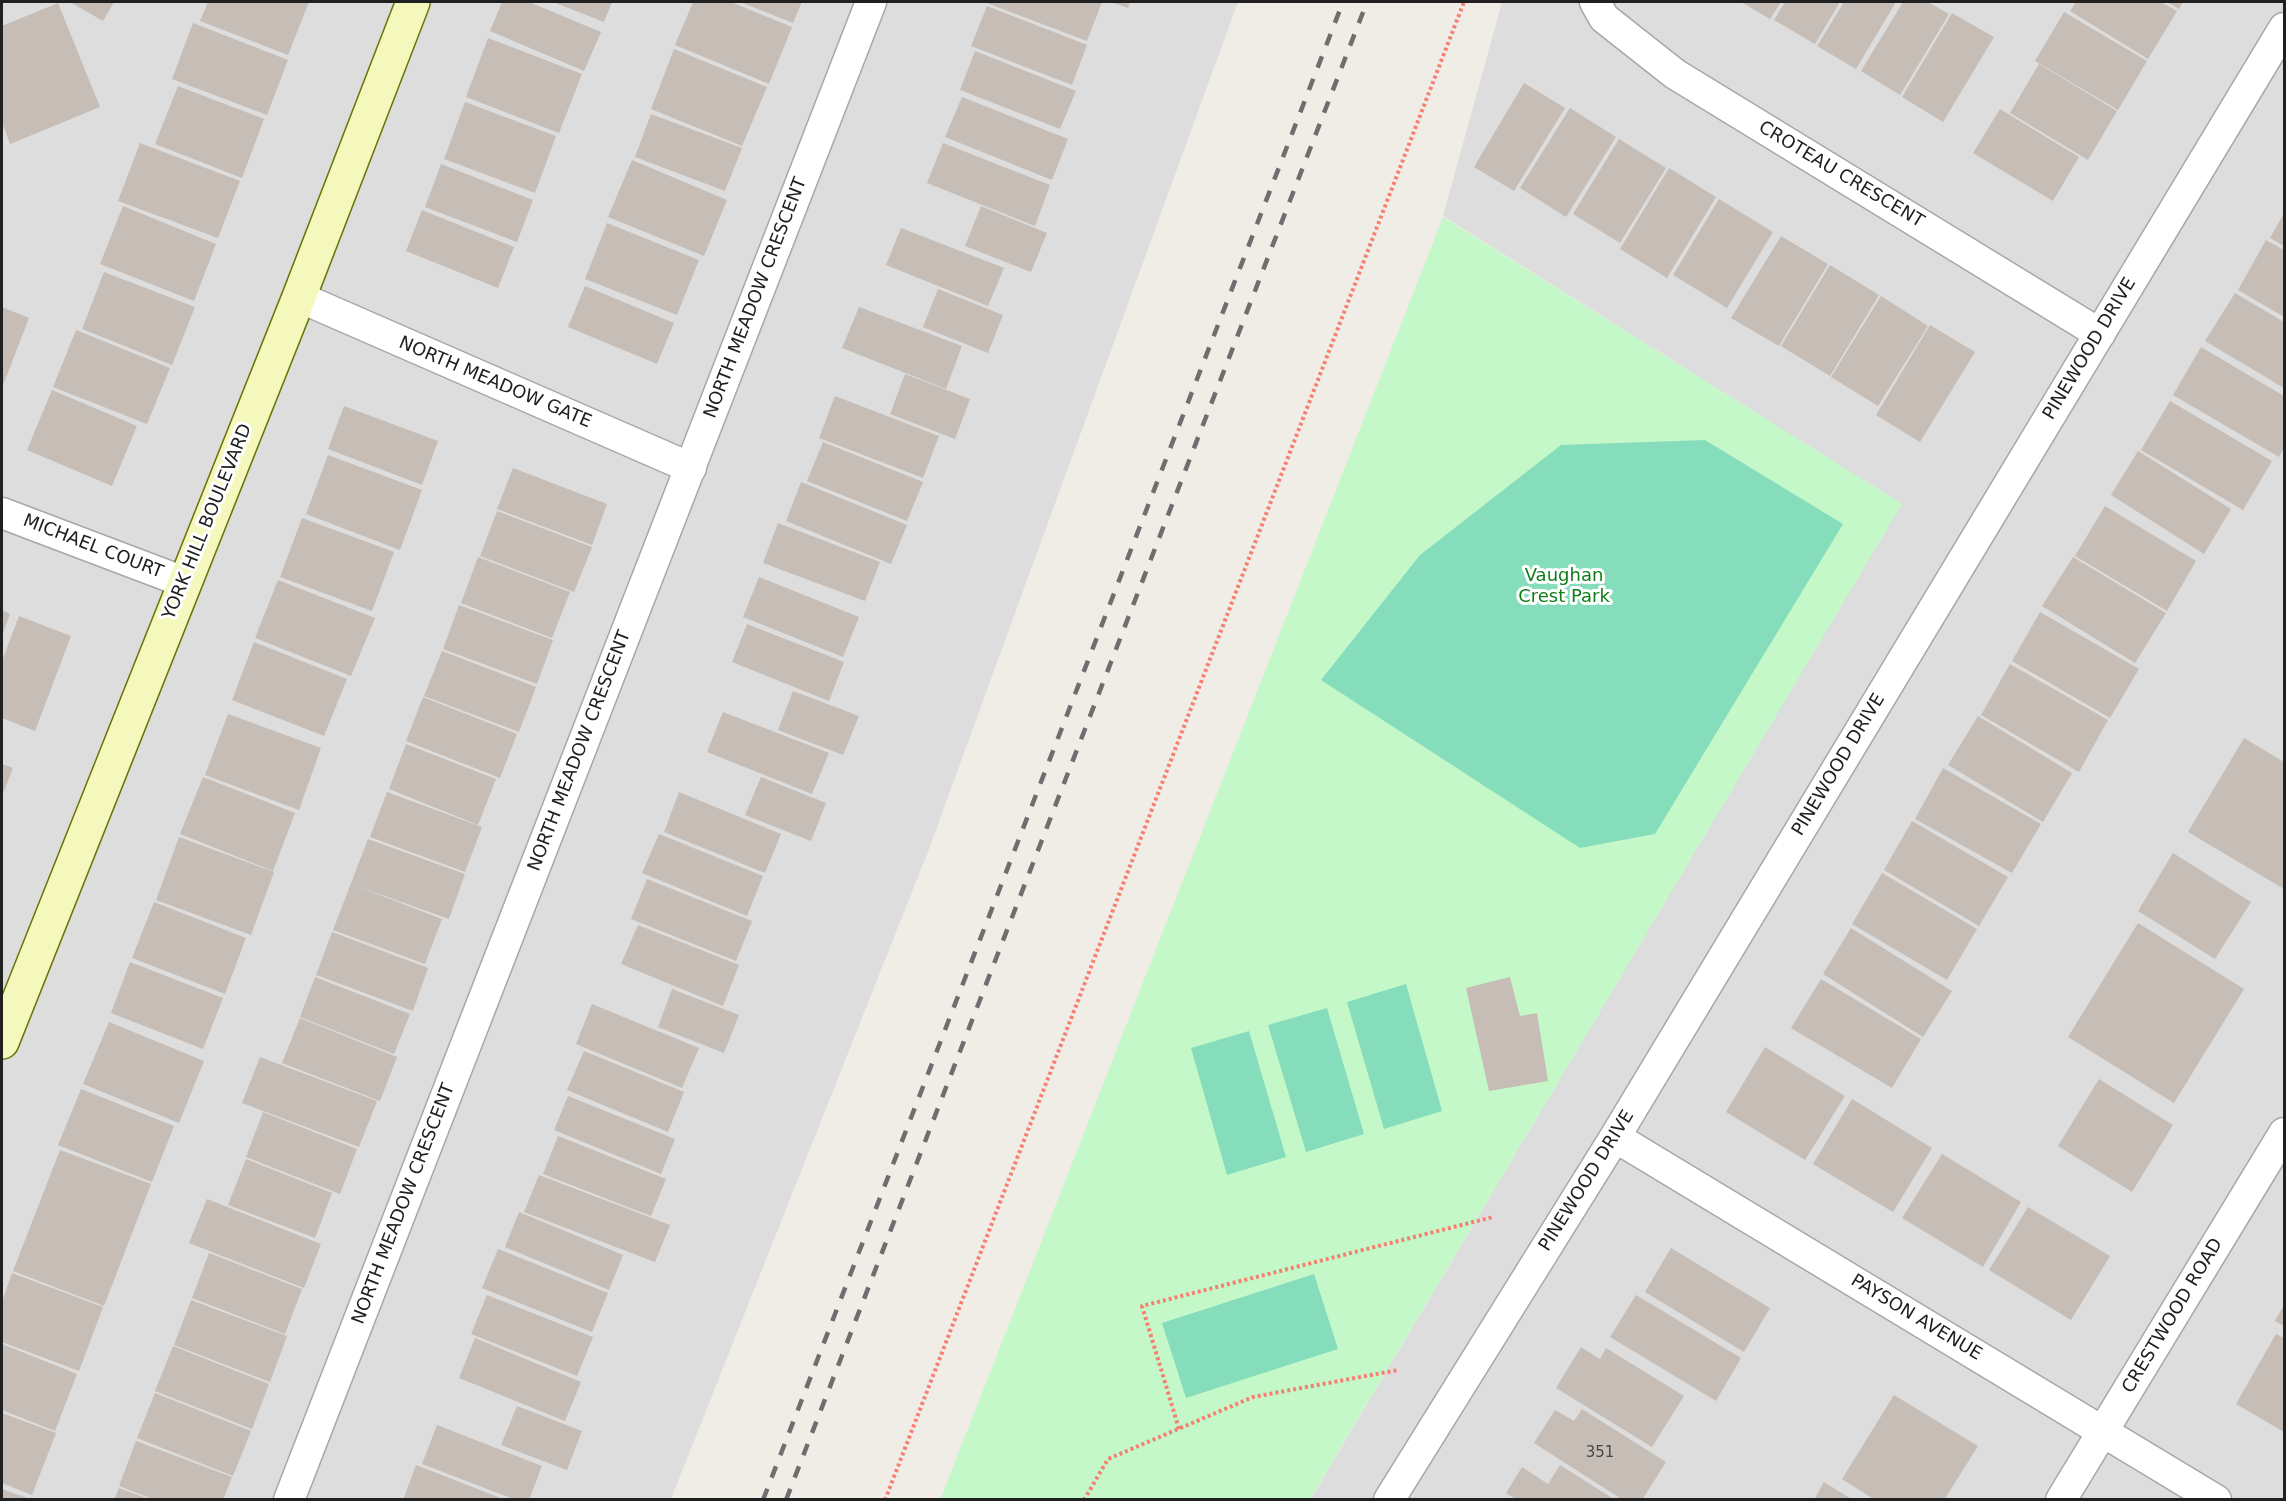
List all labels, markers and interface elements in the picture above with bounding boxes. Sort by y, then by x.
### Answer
street label: CROTEAU CRESCENT [1754,117,1928,233]
street label: NORTH MEADOW CRESCENT [700,175,812,421]
street label: PINEWOOD DRIVE [2039,274,2141,424]
street label: NORTH MEADOW GATE [395,333,595,433]
street label: YORK HILL BOULEVARD [159,421,257,623]
street label: MICHAEL COURT [20,510,166,584]
park label: Vaughan Crest Park [1518,565,1610,608]
street label: NORTH MEADOW CRESCENT [524,628,636,874]
street label: PINEWOOD DRIVE [1788,690,1890,840]
street label: NORTH MEADOW CRESCENT [348,1081,460,1327]
street label: PINEWOOD DRIVE [1535,1107,1639,1255]
street label: CRESTWOOD ROAD [2118,1235,2228,1397]
street label: PAYSON AVENUE [1846,1270,1986,1366]
house number: 351 [1586,1444,1614,1462]

